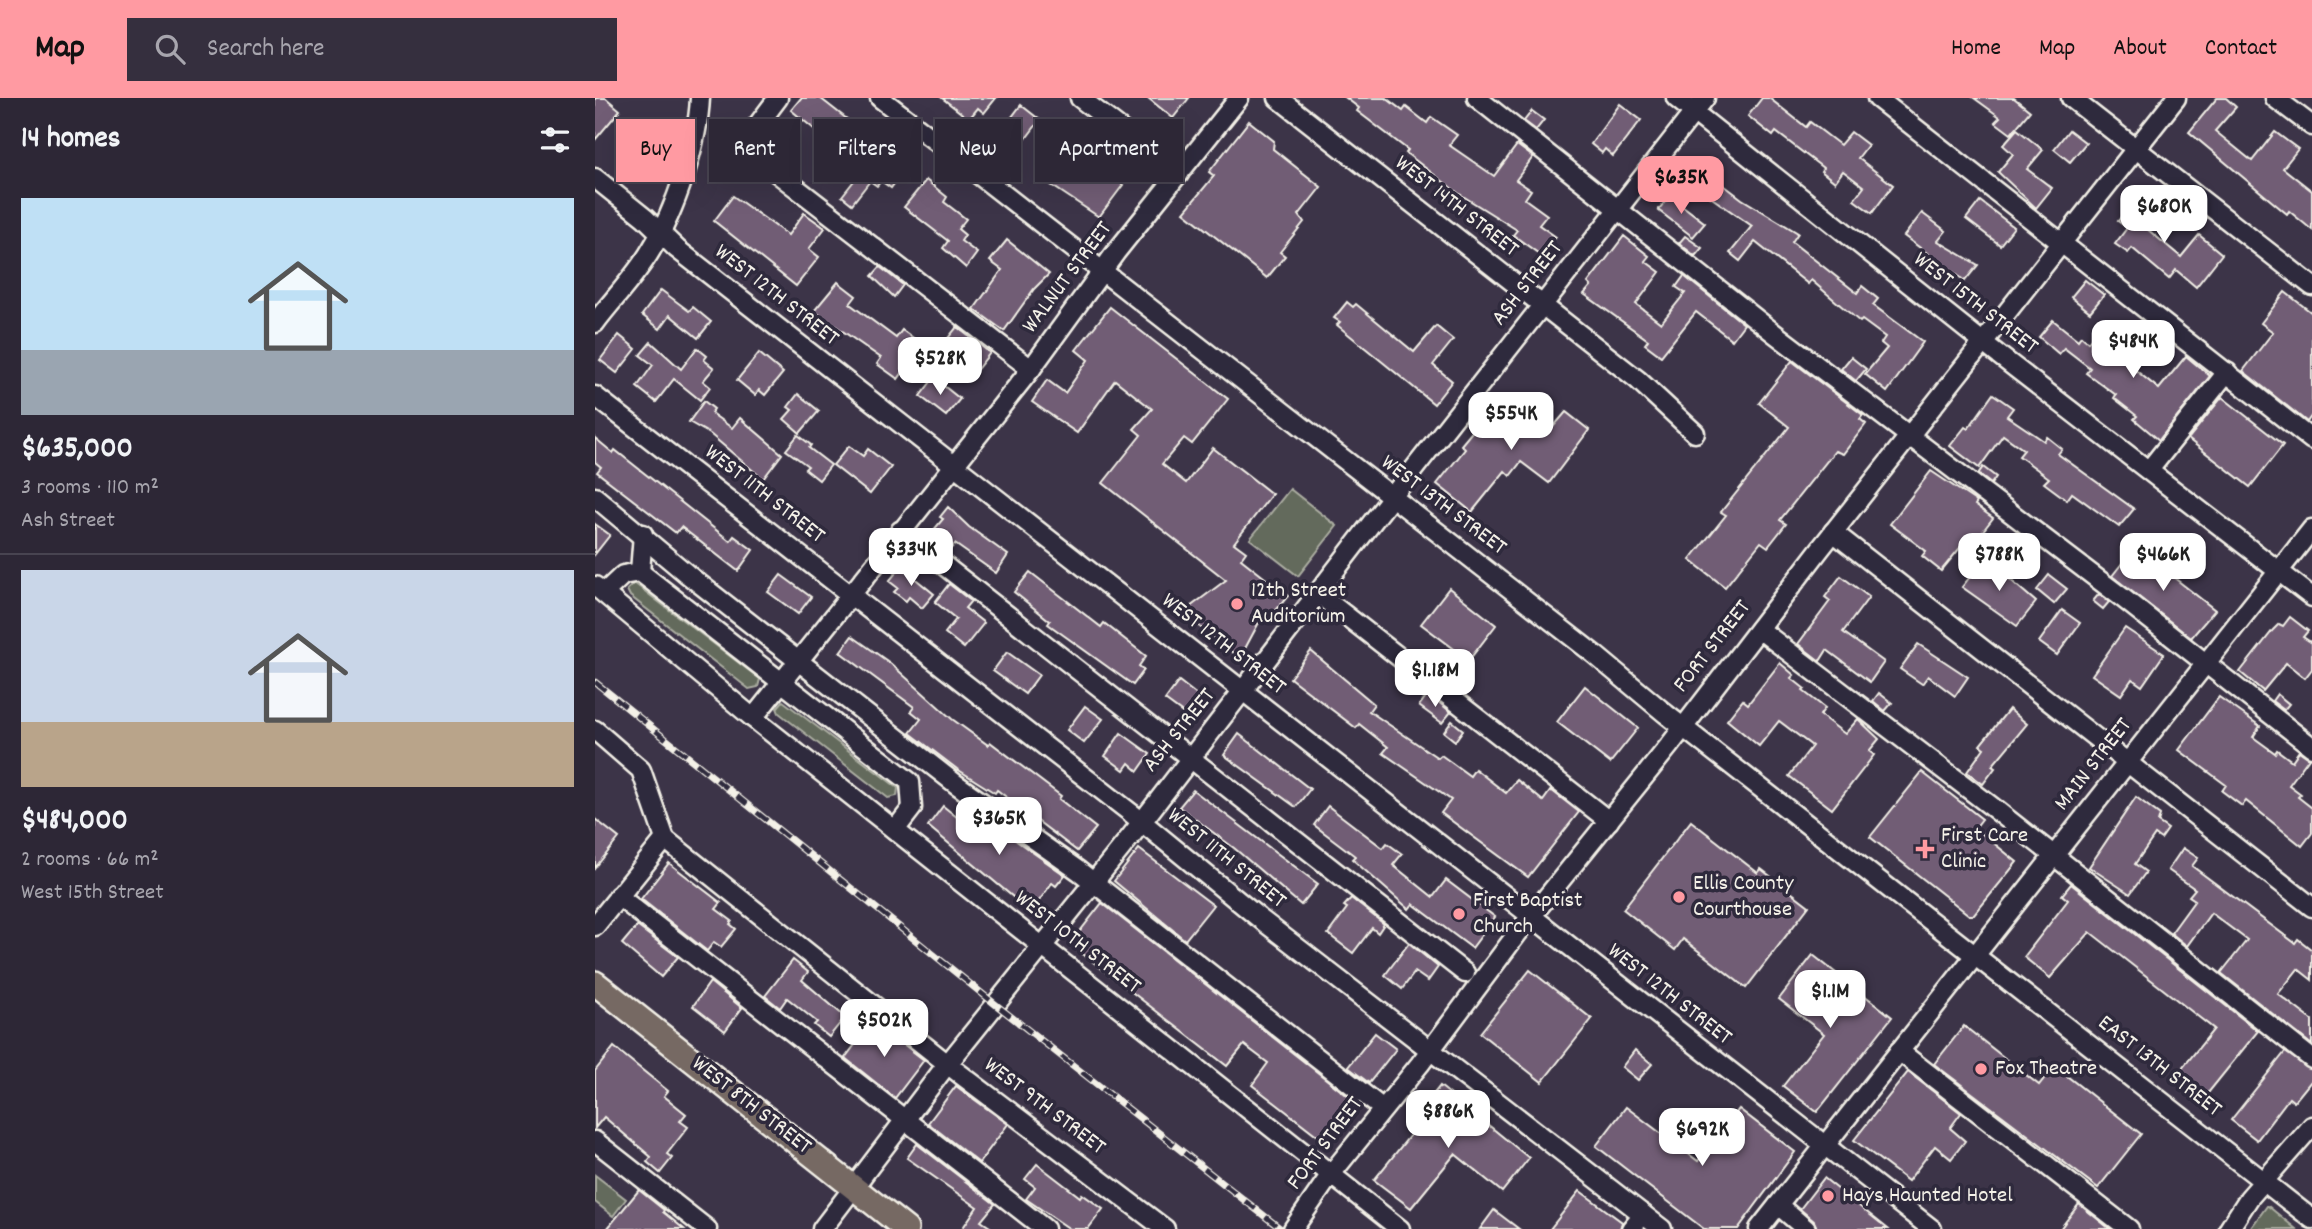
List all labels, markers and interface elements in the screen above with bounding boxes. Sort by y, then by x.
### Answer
search box [127,18,617,81]
text: Map [35,26,85,73]
icon: search [151,30,189,68]
text: Search here [207,31,325,68]
text: Home [1951,32,2001,66]
text: Map [2039,32,2075,66]
text: About [2113,32,2167,66]
text: Contact [2205,32,2277,66]
text: 14 homes [21,119,120,162]
chip: Buy [616,119,695,182]
chip: Rent [709,119,800,182]
chip: Filters [814,119,921,182]
chip: New [935,119,1021,182]
chip: Apartment [1035,119,1183,182]
icon: filters [536,121,574,159]
street label: WEST 14TH STREET [1387,148,1525,266]
pin: $635K [1632,156,1730,216]
text: $635K [1654,162,1708,195]
pin: $680K [2115,186,2213,245]
text: $680K [2136,191,2192,224]
street label: WALNUT STREET [1015,215,1121,341]
street label: ASH STREET [1484,234,1572,334]
street label: WEST 12TH STREET [707,237,845,355]
icon: home [235,243,361,369]
street label: WEST 15TH STREET [1905,245,2045,363]
pin: $484K [2084,320,2182,380]
text: $484K [2108,326,2158,359]
pin: $528K [891,338,989,397]
text: $528K [914,343,966,376]
pin: $554K [1462,392,1560,452]
text: $554K [1484,398,1538,431]
text: $635,000 [21,429,133,472]
street label: WEST 11TH STREET [697,437,831,553]
street label: WEST 13TH STREET [1373,448,1513,564]
text: 3 rooms · 110 m² [21,472,159,505]
text: Ash Street [21,505,115,538]
pin: $334K [862,528,960,588]
pin: $788K [1950,533,2048,593]
pin: $466K [2114,533,2212,593]
text: $334K [885,534,937,567]
text: $788K [1974,539,2024,572]
text: $466K [2136,539,2190,572]
place label: 12th Street Auditorium [1251,575,1346,634]
street label: WEST 12TH STREET [1154,586,1292,704]
street label: FORT STREET [1666,594,1760,700]
marker: 12th Street Auditorium [1229,596,1245,612]
icon: home [235,615,361,741]
pin: $1.18M [1378,650,1492,709]
text: $1.18M [1411,655,1459,688]
street label: ASH STREET [1136,682,1224,780]
street label: MAIN STREET [2047,711,2141,819]
pin: $365K [950,798,1048,857]
street label: WEST 11TH STREET [1159,800,1293,918]
text: $484,000 [21,801,128,844]
text: $365K [972,803,1026,836]
place label: First Care Clinic [1941,820,2028,879]
marker: First Care Clinic [1915,839,1935,859]
text: 2 rooms · 66 m² [21,844,159,877]
place label: Ellis County Courthouse [1693,868,1794,927]
text: West 15th Street [21,877,164,910]
street label: WEST 10TH STREET [1007,883,1147,1003]
place label: First Baptist Church [1473,885,1583,944]
marker: Ellis County Courthouse [1671,889,1687,905]
marker: First Baptist Church [1451,906,1467,922]
street label: WEST 12TH STREET [1600,936,1738,1054]
pin: $1.1M [1781,970,1879,1030]
text: $1.1M [1810,976,1850,1009]
pin: $502K [835,1000,933,1059]
text: $502K [856,1005,912,1038]
street label: EAST 13TH STREET [2090,1008,2228,1126]
street label: WEST 8TH STREET [684,1049,818,1163]
street label: WEST 9TH STREET [976,1050,1112,1164]
place label: Fox Theatre [1995,1053,2097,1086]
marker: Fox Theatre [1973,1061,1989,1077]
street label: FORT STREET [1280,1090,1372,1198]
pin: $886K [1399,1090,1497,1150]
text: $886K [1422,1096,1474,1129]
pin: $692K [1653,1108,1751,1168]
text: $692K [1675,1114,1729,1147]
place label: Hays Haunted Hotel [1842,1180,2013,1213]
marker: Hays Haunted Hotel [1820,1188,1836,1204]

